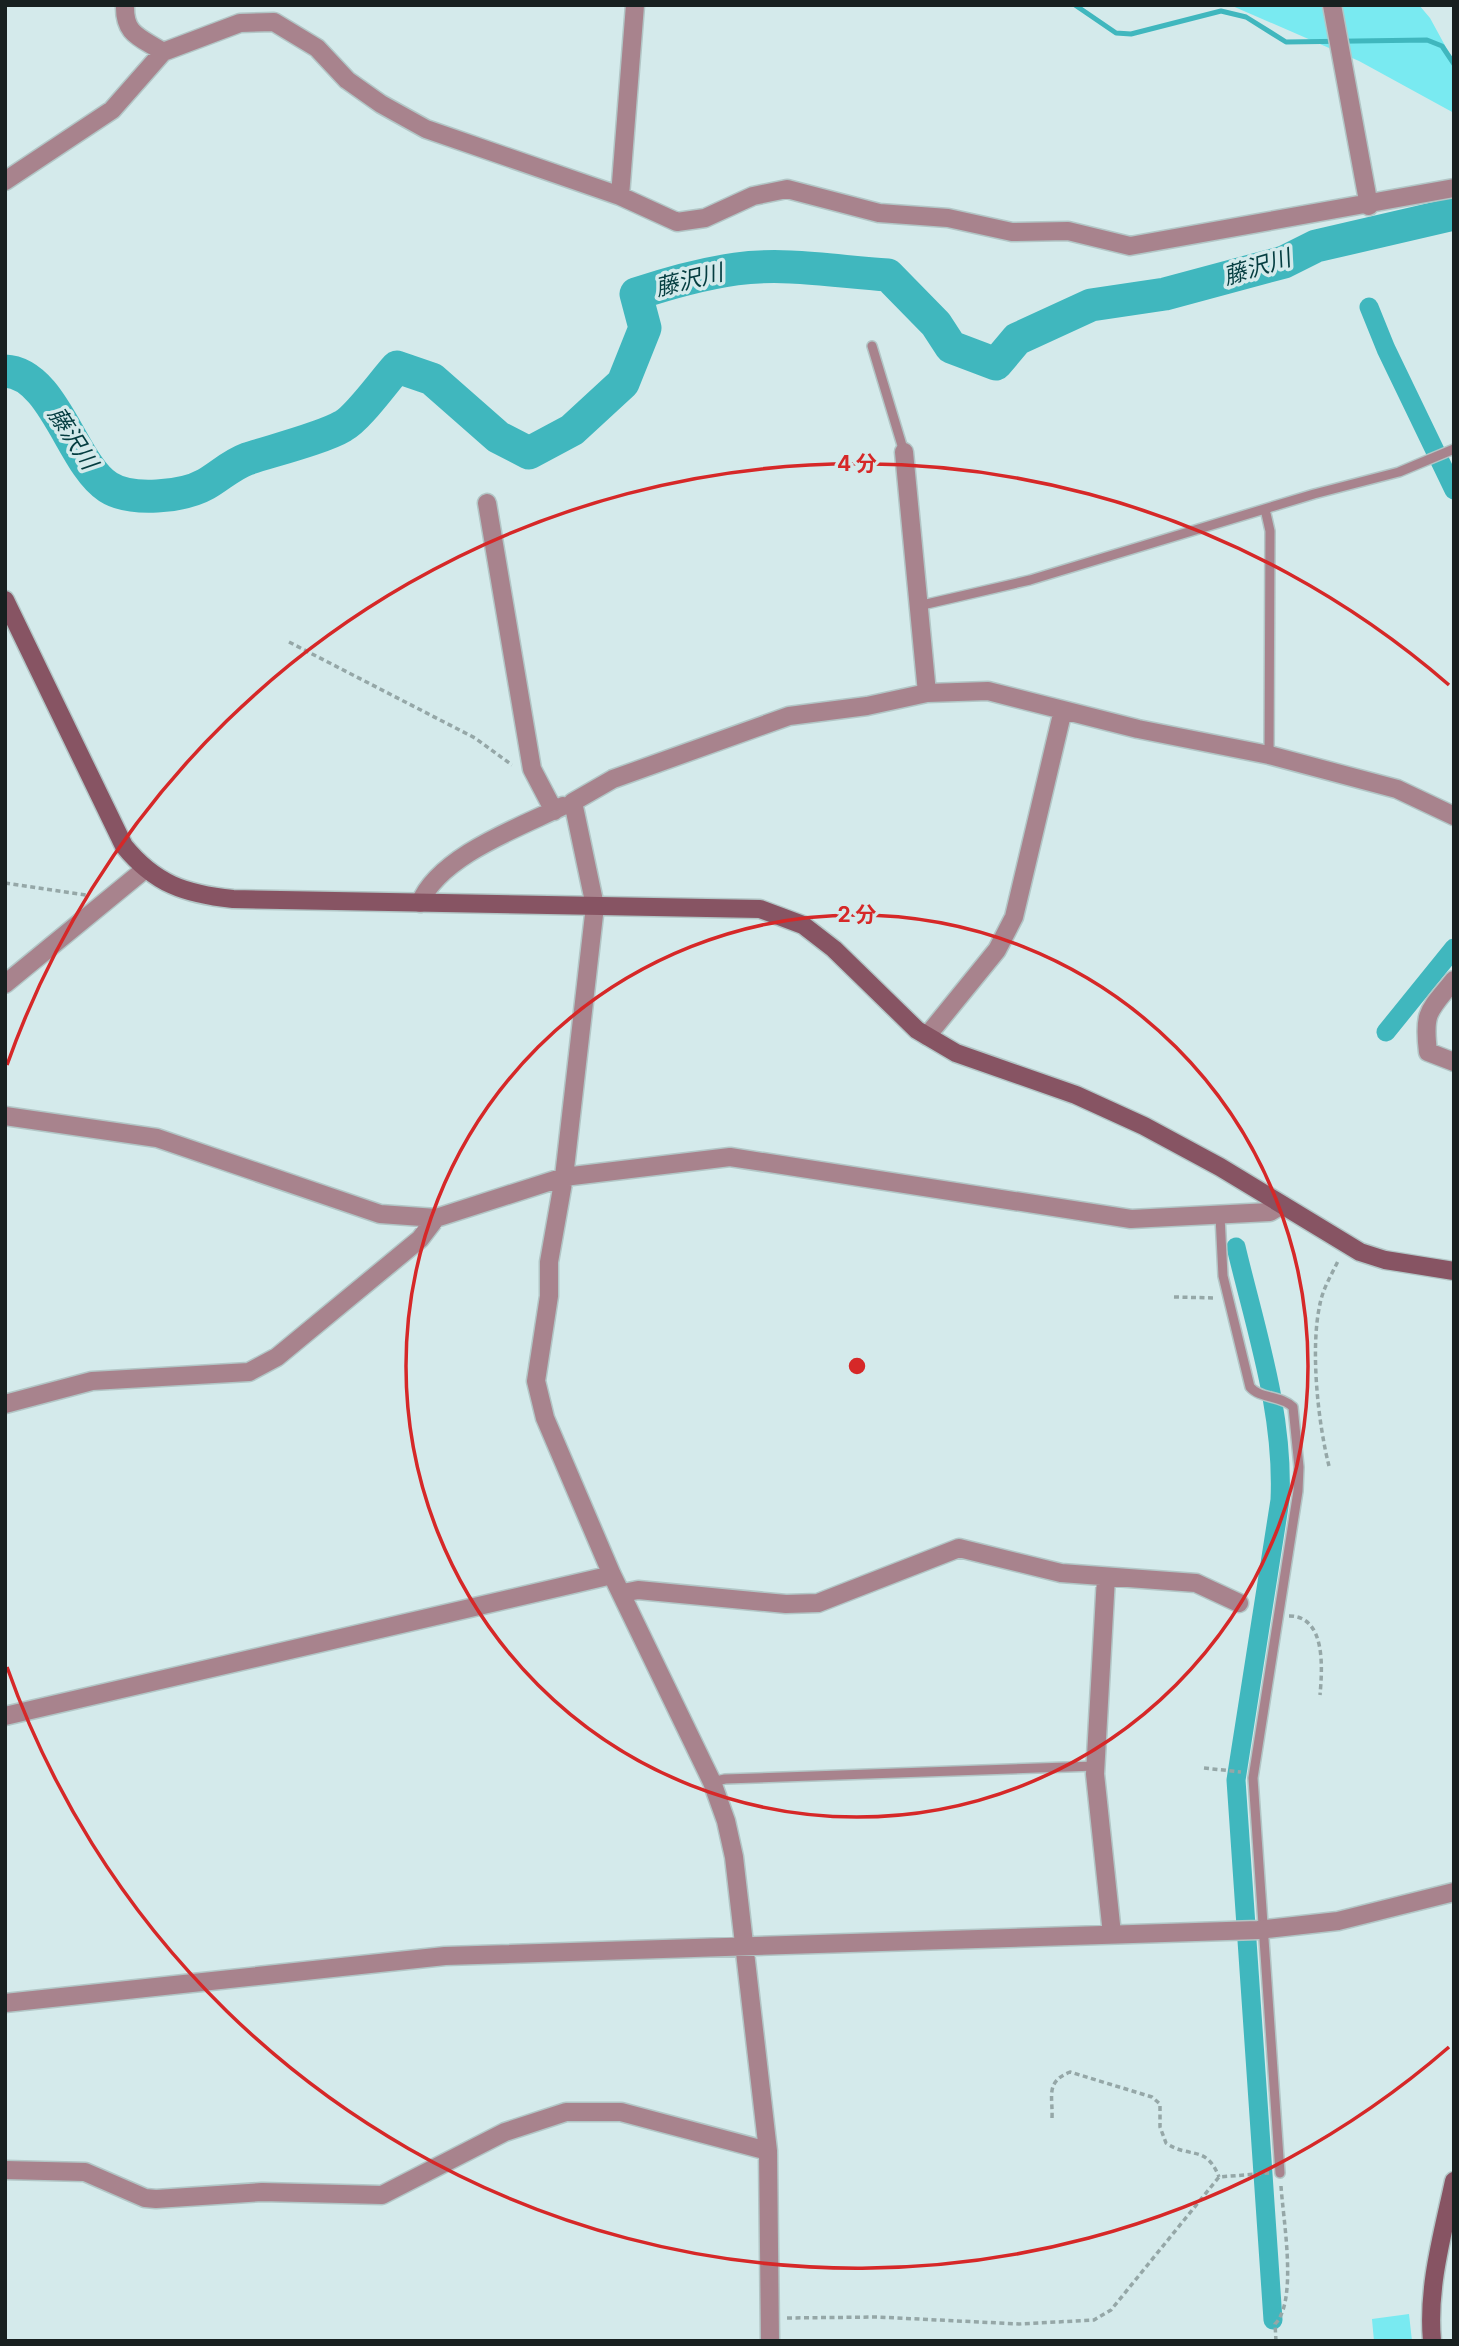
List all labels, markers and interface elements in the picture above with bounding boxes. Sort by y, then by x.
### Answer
water label: 藤沢川 [1220,243,1297,290]
water label: 藤沢川 [652,257,729,302]
water label: 藤沢川 [42,401,105,477]
text: 4 分 [837,451,877,476]
text: 2 分 [837,902,877,927]
centre of rings [845,1354,869,1378]

